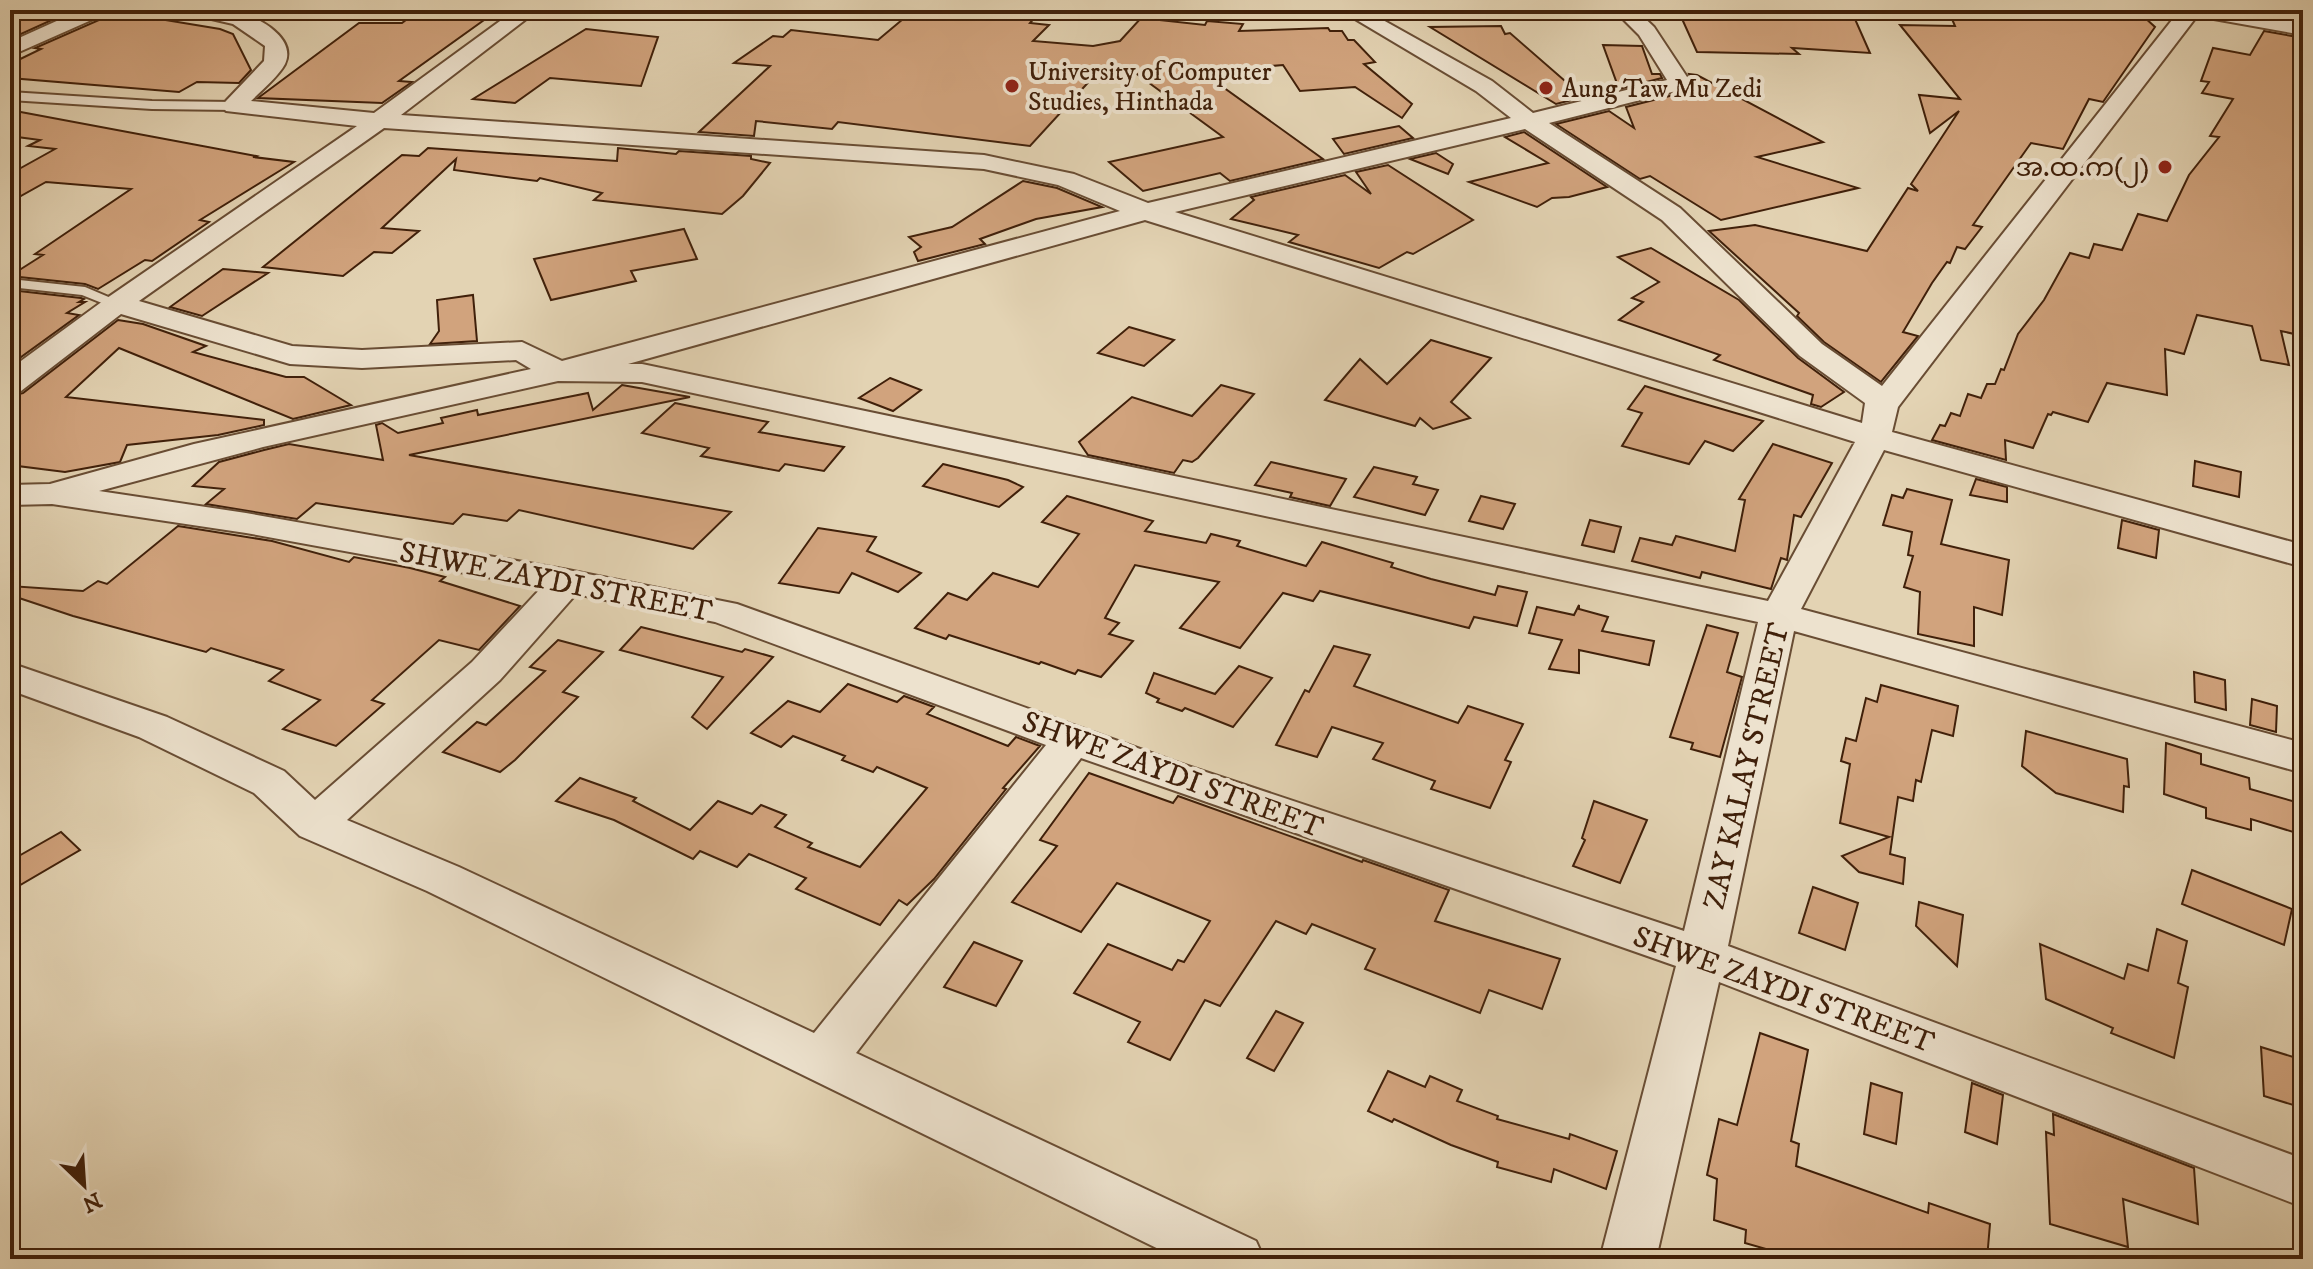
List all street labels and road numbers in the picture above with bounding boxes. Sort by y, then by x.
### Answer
street label: SHWE ZAYDI STREET [396,534,715,631]
street label: ZAY KALAY STREET [1696,619,1798,913]
street label: SHWE ZAYDI STREET [1017,704,1328,847]
street label: SHWE ZAYDI STREET [1628,919,1939,1062]

